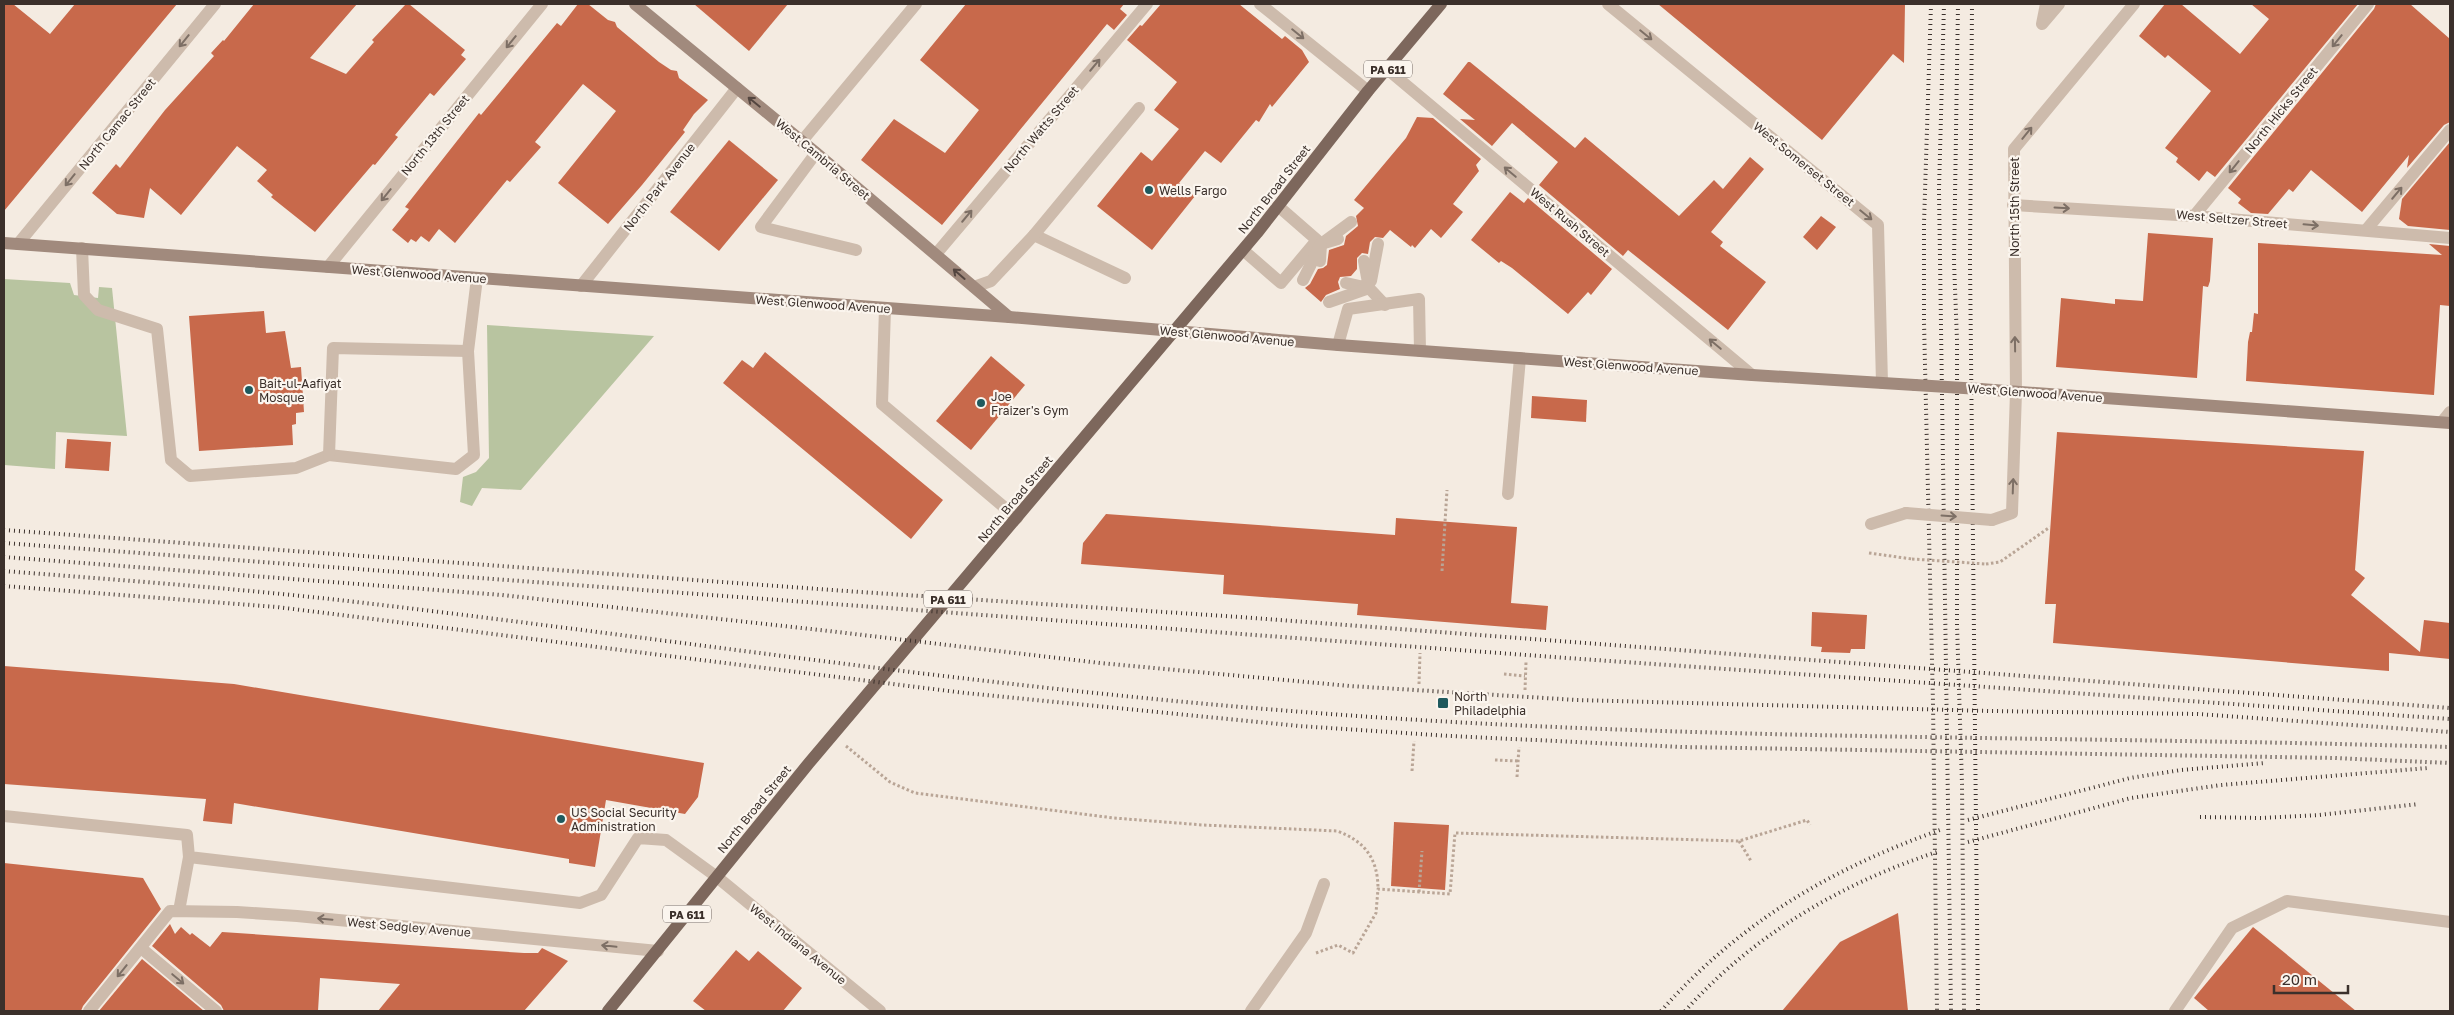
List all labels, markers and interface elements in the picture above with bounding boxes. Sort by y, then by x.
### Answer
one-way arrow [1291,29,1304,40]
one-way arrow [1639,29,1652,40]
one-way arrow [179,35,190,48]
one-way arrow [505,35,516,48]
one-way arrow [2331,35,2342,48]
one-way arrow [1089,59,1100,72]
road number: PA 611 [1364,61,1412,78]
street label: North Hicks Street [2242,64,2321,156]
street label: North Camac Street [75,75,159,173]
street label: North Watts Street [1000,82,1082,175]
street label: North 13th Street [398,91,472,179]
one-way arrow [747,96,760,107]
street label: West Cambria Street [773,115,873,203]
street label: West Somerset Street [1750,119,1858,210]
one-way arrow [2021,127,2032,140]
street label: North Park Avenue [620,140,698,234]
street label: North Broad Street [1235,141,1314,237]
street label: North 15th Street [2007,157,2022,257]
one-way arrow [2228,160,2239,173]
one-way arrow [1504,167,1517,178]
one-way arrow [64,174,75,187]
place label: Wells Fargo [1159,183,1227,198]
marker: Wells Fargo [1143,184,1155,196]
street label: West Rush Street [1527,184,1613,260]
one-way arrow [2391,186,2403,199]
one-way arrow [381,188,392,201]
one-way arrow [2053,203,2069,212]
street label: West Seltzer Street [2176,207,2288,231]
one-way arrow [962,210,973,223]
one-way arrow [1859,210,1872,221]
one-way arrow [2303,221,2319,230]
street label: West Glenwood Avenue [351,262,487,286]
one-way arrow [952,268,965,279]
street label: West Glenwood Avenue [755,292,891,316]
street label: West Glenwood Avenue [1159,323,1295,349]
one-way arrow [2010,336,2020,352]
one-way arrow [1709,338,1722,349]
street label: West Glenwood Avenue [1563,354,1699,378]
place label: Bait-ul-Aafiyat Mosque [259,376,342,405]
street label: West Glenwood Avenue [1967,381,2103,405]
marker: Bait-ul-Aafiyat Mosque [243,384,255,396]
place label: Joe Fraizer's Gym [991,389,1069,418]
marker: Joe Fraizer's Gym [975,397,987,409]
street label: North Broad Street [974,452,1056,546]
one-way arrow [2008,478,2017,494]
one-way arrow [1940,512,1956,521]
road number: PA 611 [924,590,972,608]
place label: North Philadelphia [1454,689,1526,718]
marker: North Philadelphia [1436,696,1450,710]
street label: North Broad Street [714,762,794,856]
place label: US Social Security Administration [571,805,677,834]
marker: US Social Security Administration [555,813,567,825]
street label: West Indiana Avenue [747,900,849,988]
road number: PA 611 [663,906,711,922]
one-way arrow [318,914,334,924]
street label: West Sedgley Avenue [347,914,471,940]
one-way arrow [601,941,617,951]
scale bar [2274,962,2348,994]
one-way arrow [116,964,127,977]
text: 20 m [2282,970,2317,988]
one-way arrow [171,974,184,985]

